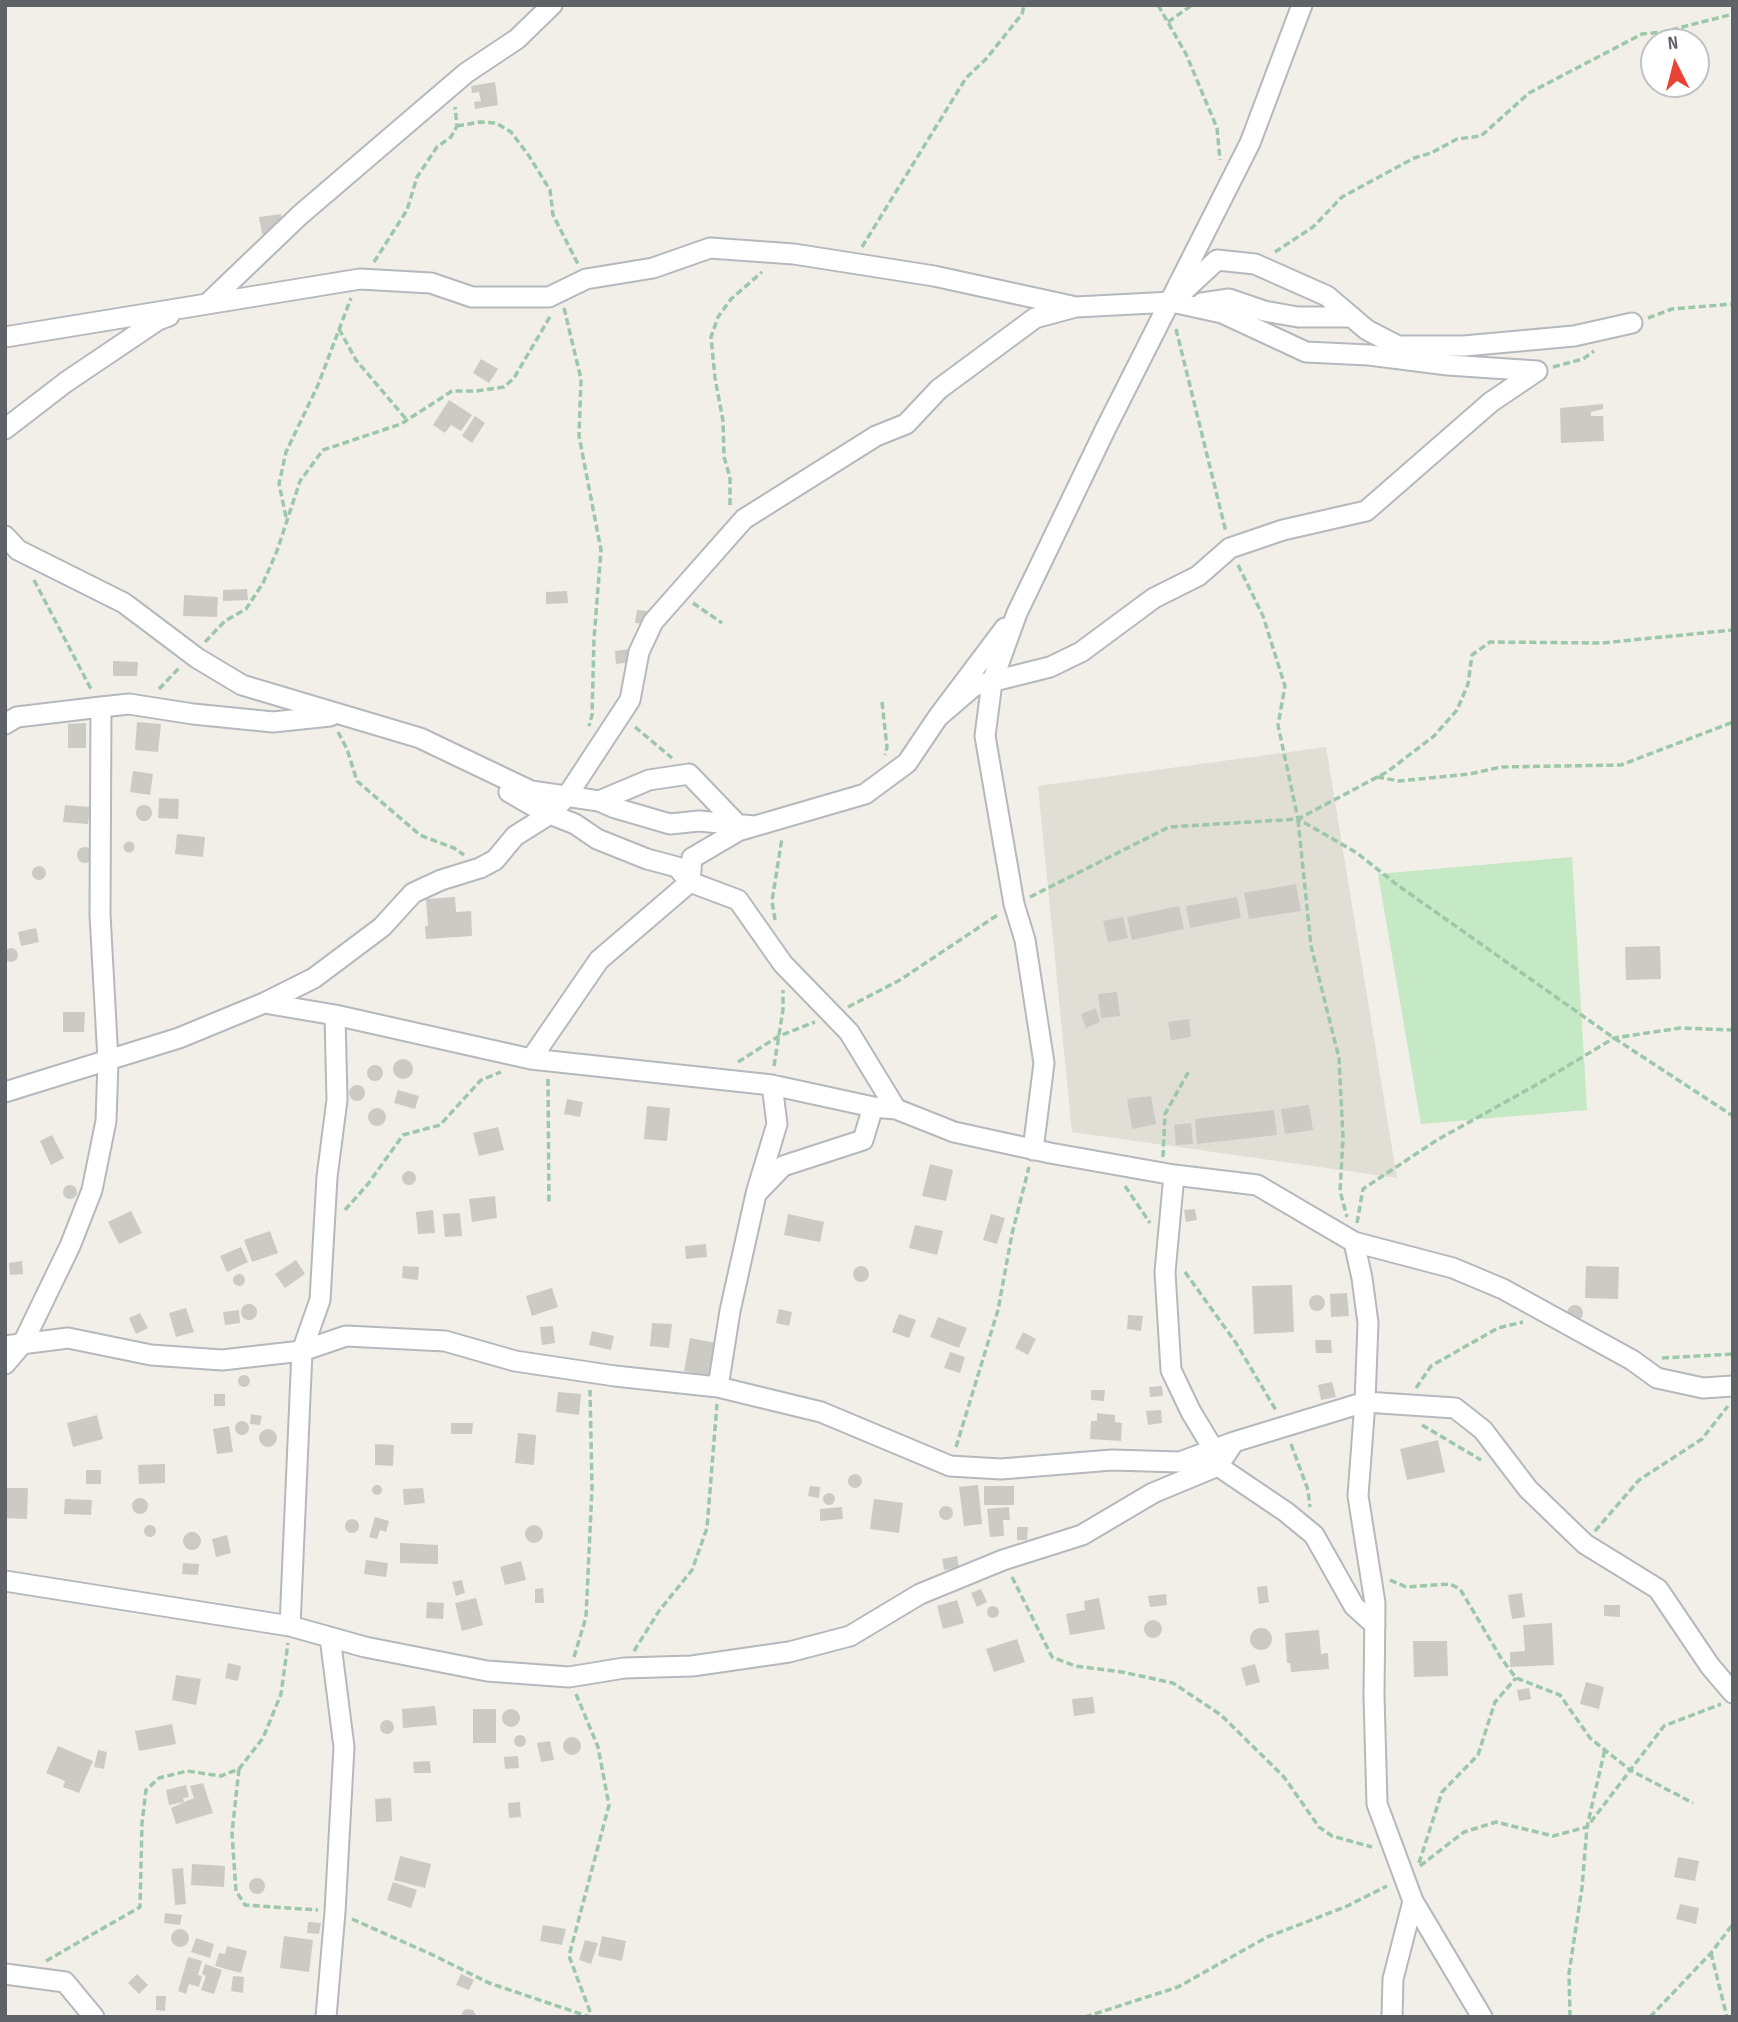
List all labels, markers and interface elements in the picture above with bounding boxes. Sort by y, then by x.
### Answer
north arrow [1640,28,1710,98]
text: N [1667,32,1679,56]

